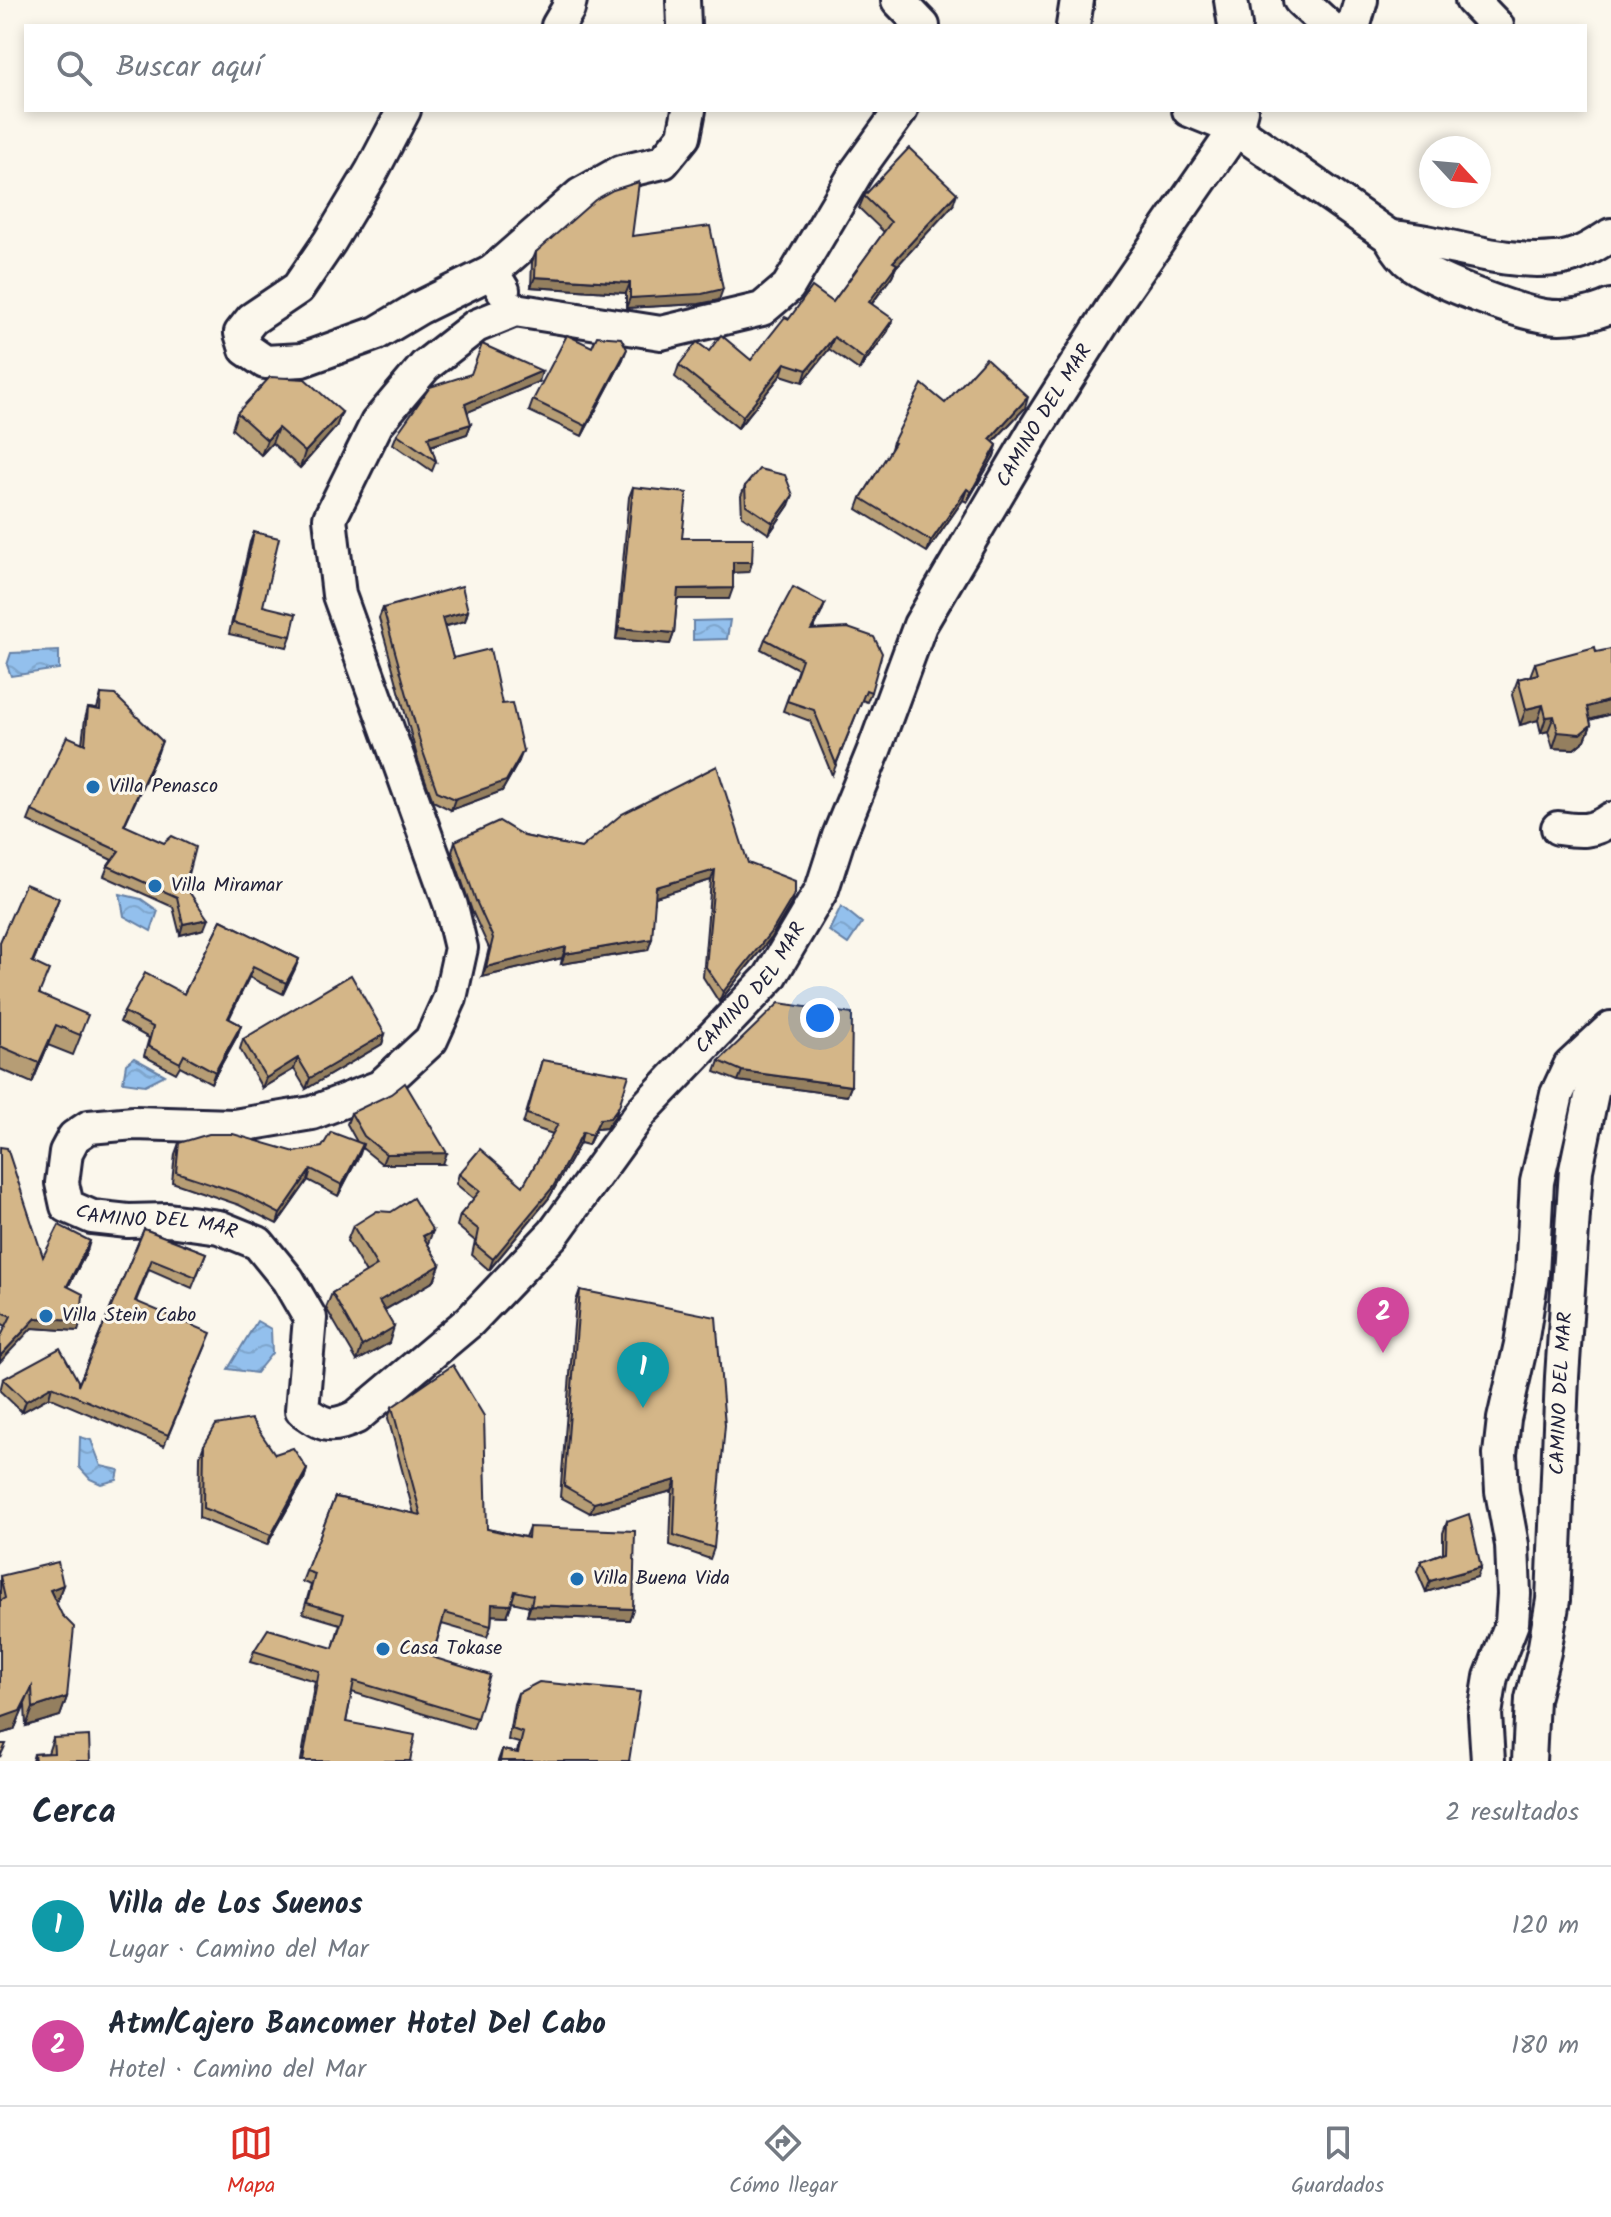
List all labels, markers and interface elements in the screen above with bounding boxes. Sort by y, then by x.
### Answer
search box [24,24,1587,112]
text: Buscar aquí [116,44,262,92]
icon: search [52,46,96,90]
north arrow [1419,136,1491,208]
street label: CAMINO DEL MAR [988,338,1101,494]
place label: Villa Penasco [109,771,218,803]
marker: Villa Penasco [84,778,102,796]
place label: Villa Miramar [171,870,283,902]
marker: Villa Miramar [146,877,164,895]
street label: CAMINO DEL MAR [688,916,815,1062]
your location [800,998,840,1038]
street label: CAMINO DEL MAR [70,1195,242,1249]
pin: 2 [1357,1287,1409,1353]
place label: Villa Stein Cabo [62,1300,196,1332]
marker: Villa Stein Cabo [37,1307,55,1325]
street label: CAMINO DEL MAR [1542,1311,1582,1476]
pin: 1 [617,1342,669,1408]
place label: Villa Buena Vida [593,1563,730,1595]
marker: Villa Buena Vida [568,1570,586,1588]
place label: Casa Tokase [399,1633,502,1665]
marker: Casa Tokase [374,1640,392,1658]
text: Cerca [32,1786,116,1840]
text: 2 resultados [1445,1792,1579,1834]
text: Villa de Los Suenos [108,1881,363,1929]
text: 1 [54,1905,62,1947]
text: 120 m [1512,1905,1579,1947]
text: Lugar · Camino del Mar [108,1929,368,1971]
text: Atm/Cajero Bancomer Hotel Del Cabo [108,2001,606,2049]
text: 2 [50,2025,66,2067]
text: 180 m [1511,2025,1579,2067]
text: Hotel · Camino del Mar [108,2049,366,2091]
tab: Mapa [227,2121,275,2204]
tab: Cómo llegar [729,2121,837,2204]
tab: Guardados [1291,2121,1384,2204]

